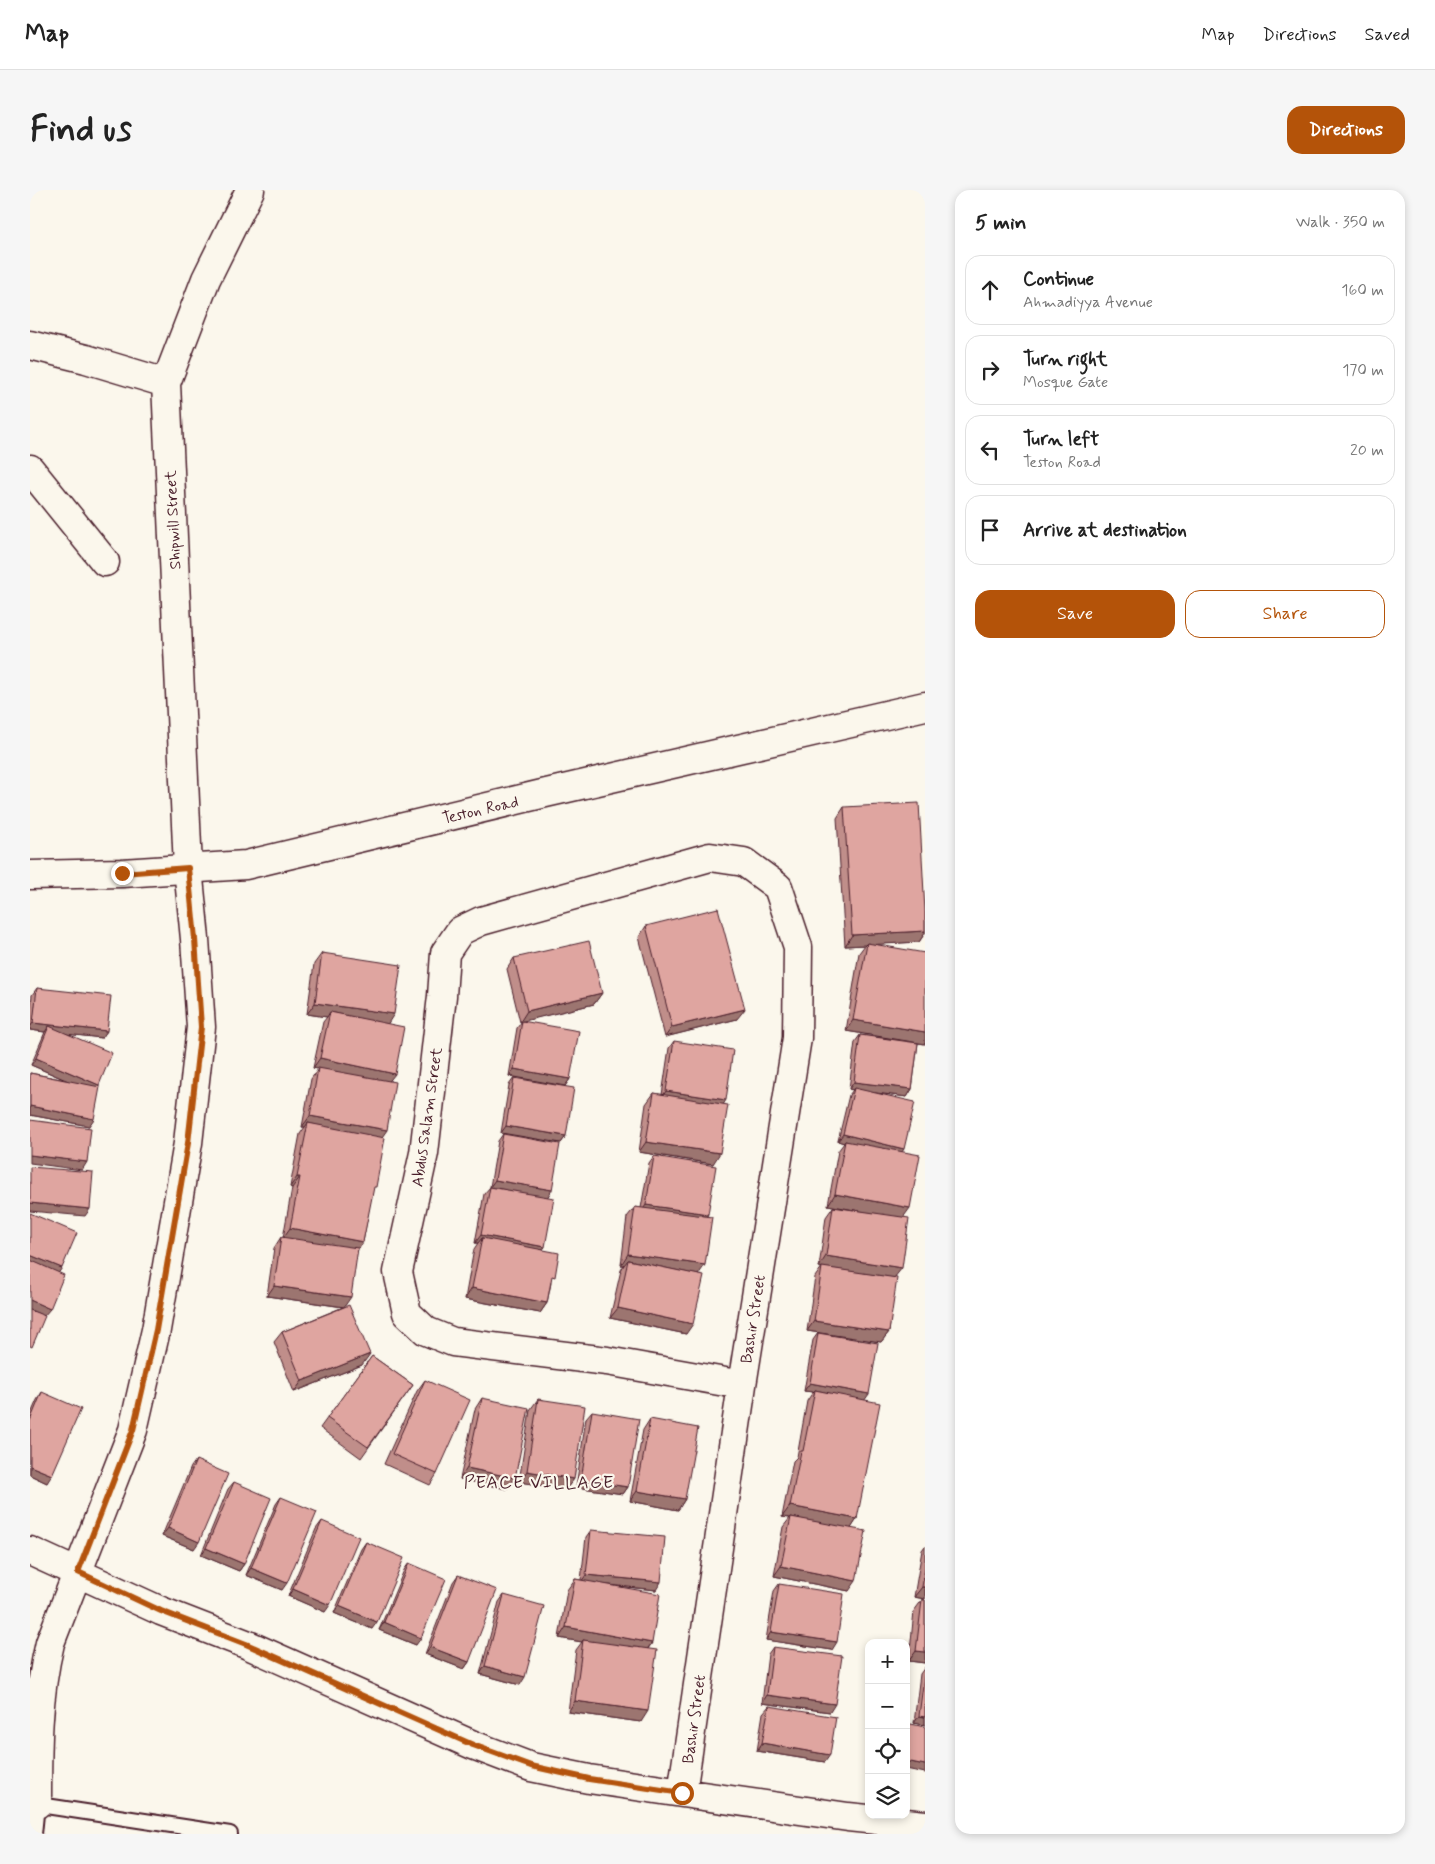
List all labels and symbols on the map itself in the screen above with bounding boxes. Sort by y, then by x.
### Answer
street label: Shipwill Street [160,469,187,570]
street label: Teston Road [440,791,521,829]
route end [111,862,134,885]
street label: Abdus Salam Street [407,1045,448,1188]
street label: Bashir Street [736,1273,771,1365]
district label: PEACE VILLAGE [464,1471,614,1495]
street label: Bashir Street [678,1673,711,1765]
route start [671,1782,694,1805]

